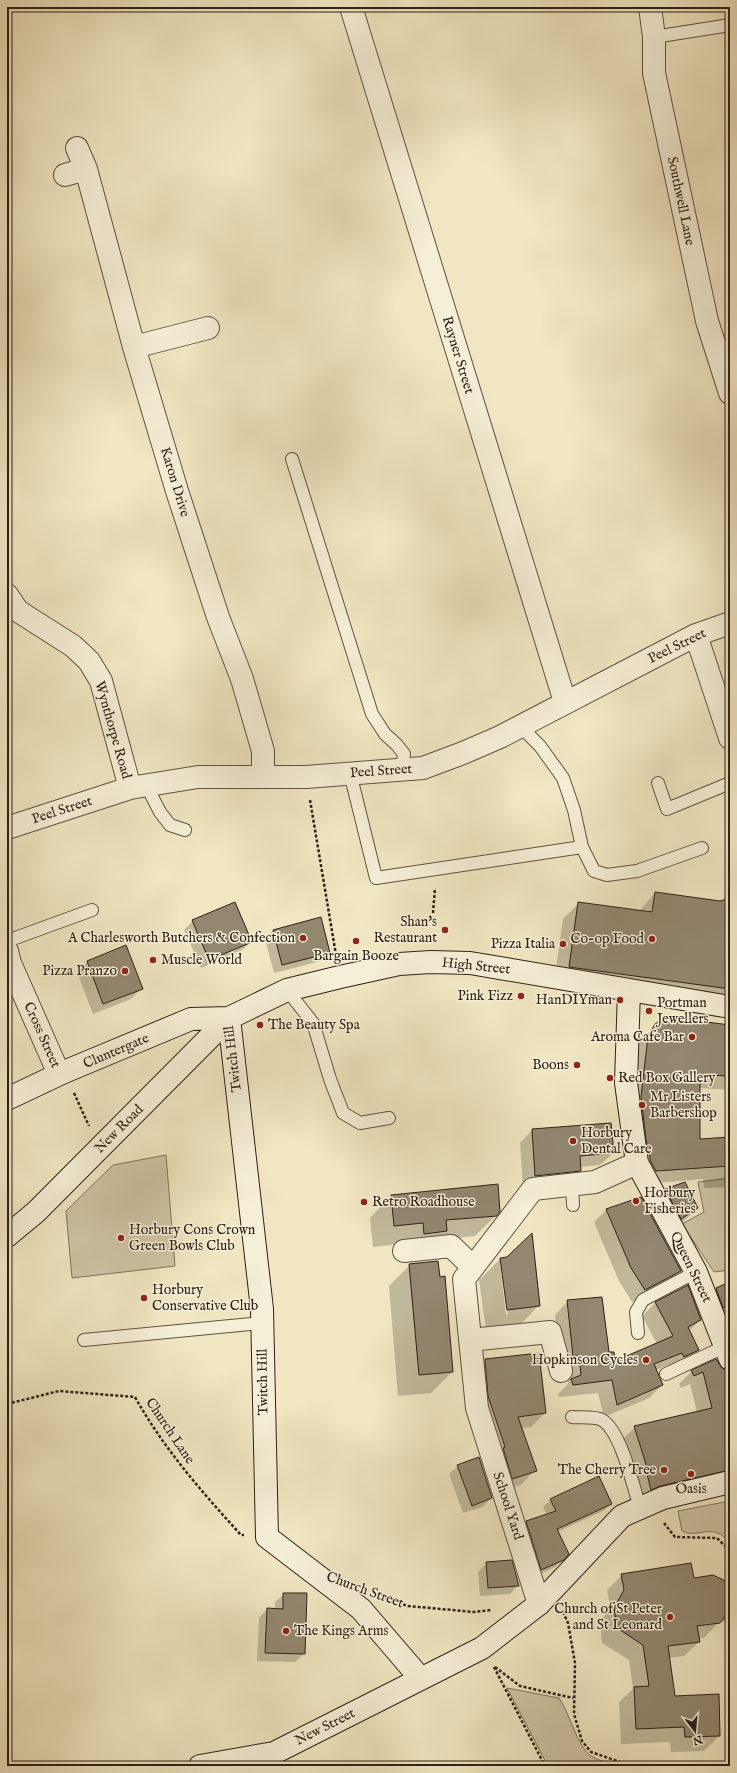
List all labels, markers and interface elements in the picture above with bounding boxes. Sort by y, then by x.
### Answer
street label: Southwell Lane [663,155,699,248]
street label: Rayner Street [438,314,478,396]
street label: Karon Drive [156,445,194,520]
street label: Peel Street [645,624,709,668]
street label: Wynthorpe Road [90,679,136,782]
street label: Peel Street [349,760,413,782]
street label: Peel Street [30,792,95,828]
place label: Shan's Restaurant [374,913,437,947]
marker: Shan's Restaurant [440,925,450,935]
place label: A Charlesworth Butchers & Confection [67,929,296,947]
place label: Co-op Food [570,930,645,948]
marker: A Charlesworth Butchers & Confection [298,933,308,943]
marker: Co-op Food [647,934,657,944]
place label: Pizza Italia [491,935,556,953]
marker: Bargain Booze [351,936,361,946]
marker: Pizza Italia [558,939,568,949]
place label: Bargain Booze [313,947,399,965]
place label: Muscle World [161,951,242,969]
street label: High Street [441,953,511,979]
marker: Muscle World [148,955,158,965]
place label: Pizza Pranzo [42,962,117,980]
marker: Pizza Pranzo [120,966,130,976]
place label: Pink Fizz [458,987,514,1005]
marker: Pink Fizz [516,991,526,1001]
place label: HanDIYman [536,991,613,1009]
place label: Portman Jewellers [655,994,709,1028]
marker: HanDIYman [615,995,625,1005]
street label: Cross Street [19,999,65,1071]
marker: Portman Jewellers [644,1006,654,1016]
place label: The Beauty Spa [268,1016,361,1034]
marker: The Beauty Spa [255,1020,265,1030]
street label: Twitch Hill [220,1025,246,1093]
place label: Aroma Cafe Bar [590,1028,684,1046]
street label: Cluntergate [80,1029,152,1073]
marker: Aroma Cafe Bar [687,1032,697,1042]
place label: Boons [532,1056,569,1074]
marker: Boons [572,1060,582,1070]
place label: Red Box Gallery [618,1069,715,1087]
marker: Red Box Gallery [605,1073,615,1083]
place label: Mr Listers Barbershop [650,1088,717,1122]
street label: New Road [91,1100,148,1157]
marker: Mr Listers Barbershop [637,1100,647,1110]
place label: Horbury Dental Care [581,1124,652,1158]
marker: Horbury Dental Care [568,1136,578,1146]
place label: Horbury Fisheries [644,1184,696,1218]
place label: Retro Roadhouse [372,1193,475,1211]
marker: Horbury Fisheries [631,1196,641,1206]
marker: Retro Roadhouse [359,1197,369,1207]
place label: Horbury Cons Crown Green Bowls Club [129,1221,256,1255]
street label: Queen Street [666,1229,716,1306]
marker: Horbury Cons Crown Green Bowls Club [116,1233,126,1243]
place label: Horbury Conservative Club [152,1281,258,1315]
marker: Horbury Conservative Club [139,1293,149,1303]
street label: Twitch Hill [253,1348,273,1416]
place label: Hopkinson Cycles [532,1351,638,1369]
marker: Hopkinson Cycles [641,1355,651,1365]
street label: Church Lane [141,1394,199,1468]
place label: The Cherry Tree [558,1461,657,1479]
marker: The Cherry Tree [659,1465,669,1475]
marker: Oasis [686,1469,696,1479]
street label: School Yard [489,1470,528,1543]
place label: Oasis [675,1480,707,1498]
street label: Church Street [324,1568,406,1612]
place label: Church of St Peter and St Leonard [554,1600,663,1634]
marker: Church of St Peter and St Leonard [665,1612,675,1622]
place label: The Kings Arms [294,1622,388,1640]
marker: The Kings Arms [281,1626,291,1636]
street label: New Street [292,1704,358,1750]
north arrow [675,1711,715,1751]
text: N [691,1731,705,1748]

